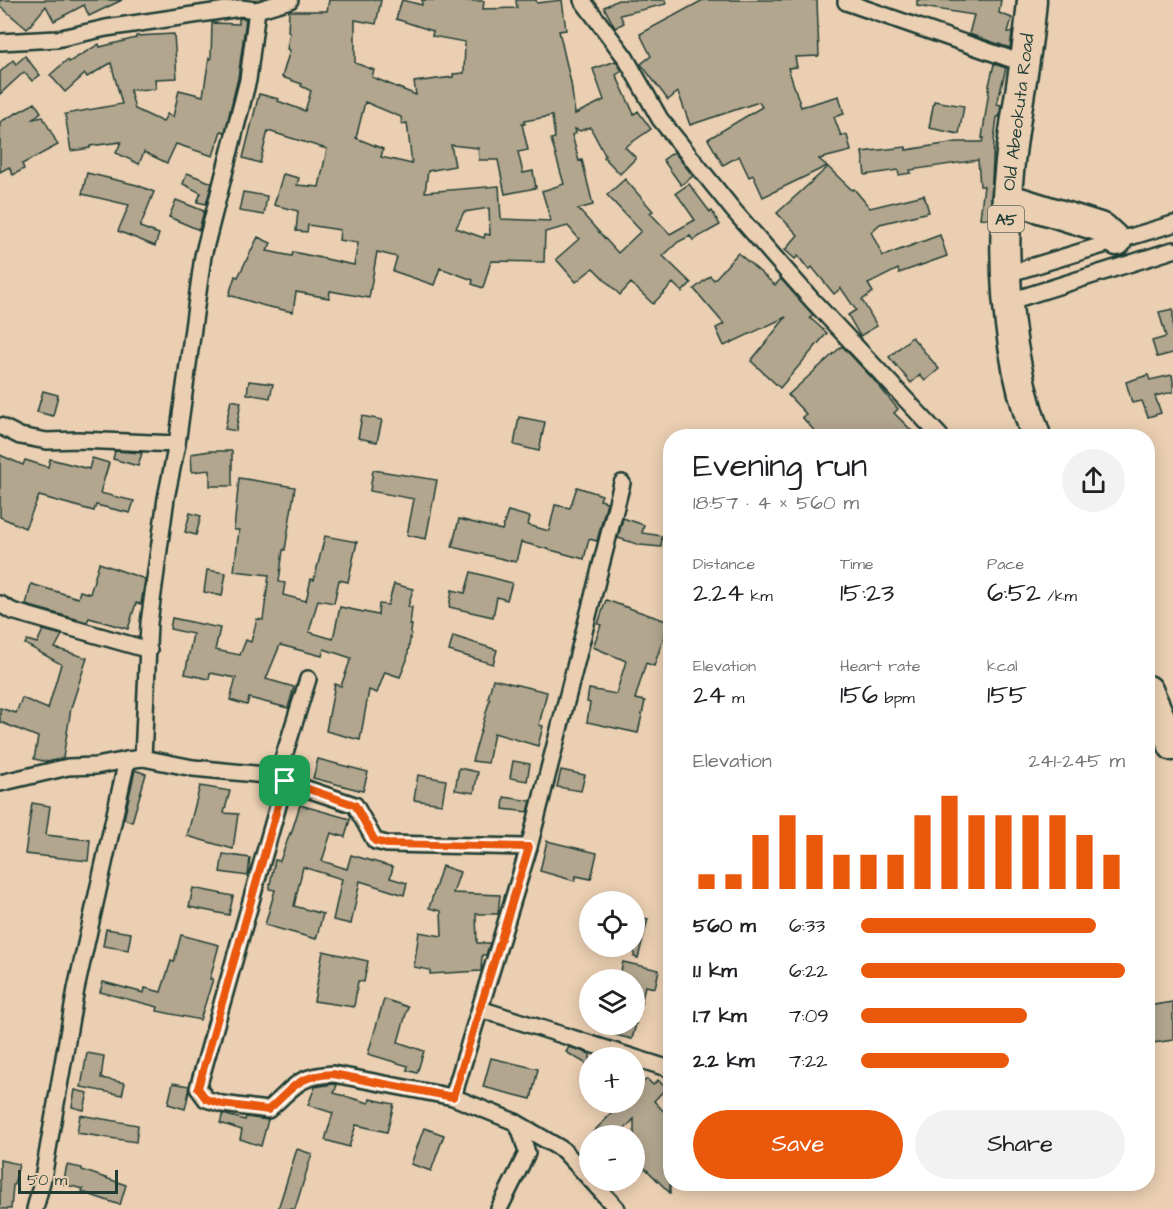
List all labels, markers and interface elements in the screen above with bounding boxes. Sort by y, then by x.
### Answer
street label: Old Abeokuta Road [996,32,1041,192]
road number: A5 [988,206,1024,232]
text: Evening run [693,443,867,489]
button: share [1062,449,1125,512]
text: 18:57 · 4 × 560 m [693,489,859,517]
text: Distance [693,553,755,575]
text: Time [840,553,874,575]
text: Pace [987,553,1024,575]
text: 2.24 [693,575,744,611]
text: 15:23 [840,575,894,611]
text: 6:52 [987,575,1041,611]
text: km [744,585,773,607]
text: /km [1041,585,1077,607]
text: Elevation [693,655,756,677]
text: Heart rate [840,655,920,677]
text: kcal [987,655,1018,677]
text: 24 [693,677,726,713]
text: 156 [840,677,878,713]
text: 155 [987,677,1027,713]
text: m [726,687,744,709]
text: bpm [878,687,915,709]
text: Elevation [693,747,772,775]
text: 241–245 m [1028,747,1125,775]
pin [259,755,310,806]
icon: arrive [268,764,301,797]
map controls [579,891,645,1191]
button: locate [579,891,645,957]
text: 560 m [693,912,756,940]
text: 6:33 [789,912,825,940]
text: 1.1 km [693,957,737,985]
text: 6:22 [789,957,828,985]
button: layers [579,969,645,1035]
text: 1.7 km [693,1002,747,1030]
text: 7:09 [789,1002,829,1030]
button: + [579,1047,645,1113]
text: 2.2 km [693,1047,755,1075]
text: 7:22 [789,1047,828,1075]
button: Save [693,1110,903,1179]
button: Share [915,1110,1125,1179]
button: − [579,1125,645,1191]
scale bar [18,1167,118,1194]
text: 50 m [27,1169,67,1191]

